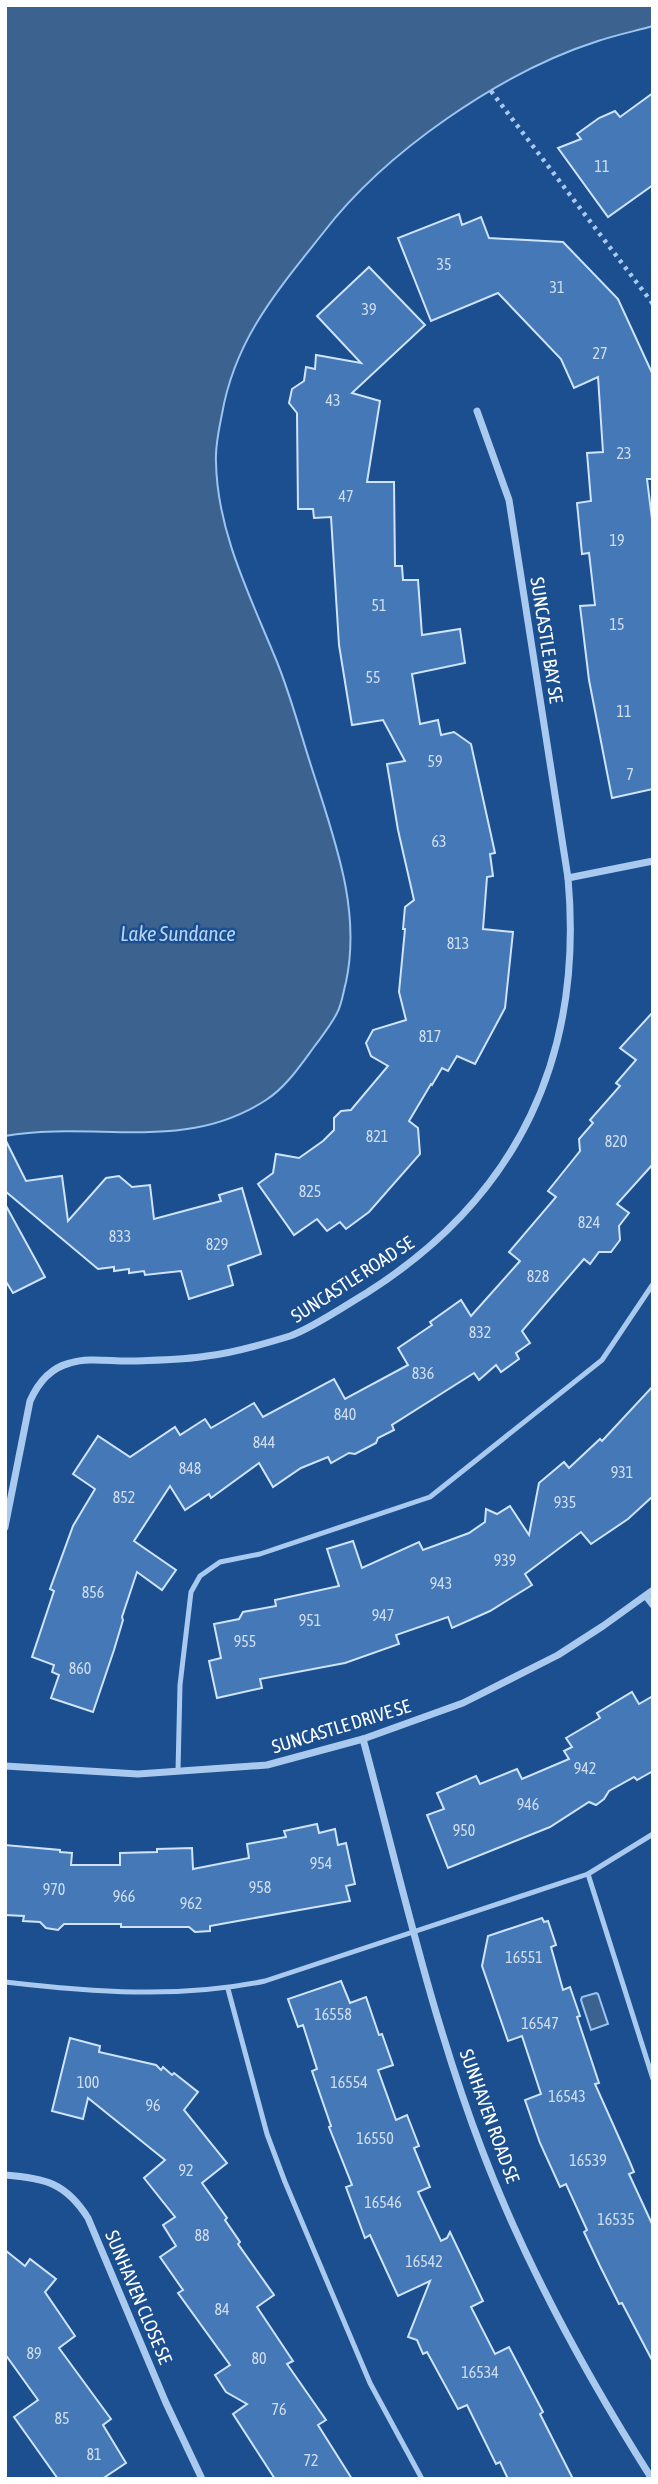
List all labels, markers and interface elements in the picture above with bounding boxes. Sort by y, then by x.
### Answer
house number: 11 [594,157,610,175]
house number: 35 [436,255,452,273]
house number: 31 [549,278,565,296]
house number: 39 [361,300,377,318]
house number: 27 [592,344,608,362]
house number: 43 [325,391,341,409]
house number: 23 [616,444,632,462]
house number: 47 [338,487,354,505]
house number: 19 [609,531,625,549]
street label: SUNCASTLE BAY SE [526,575,568,705]
house number: 51 [371,596,387,614]
house number: 15 [609,615,625,633]
house number: 55 [365,668,381,686]
house number: 11 [616,702,632,720]
house number: 59 [427,752,443,770]
house number: 7 [626,765,634,783]
house number: 63 [431,832,447,850]
water label: Lake Sundance [120,921,236,945]
house number: 813 [447,934,469,952]
house number: 817 [419,1027,441,1045]
house number: 821 [366,1127,388,1145]
house number: 820 [605,1132,627,1150]
house number: 825 [299,1182,321,1200]
house number: 824 [578,1213,600,1231]
house number: 833 [109,1227,131,1245]
street label: SUNCASTLE ROAD SE [287,1231,417,1327]
house number: 829 [206,1235,228,1253]
house number: 828 [527,1267,549,1285]
house number: 832 [469,1323,491,1341]
house number: 836 [412,1364,434,1382]
house number: 840 [334,1405,356,1423]
house number: 844 [253,1433,275,1451]
house number: 848 [179,1459,201,1477]
house number: 931 [611,1463,633,1481]
house number: 852 [113,1488,135,1506]
house number: 935 [554,1493,576,1511]
house number: 939 [494,1551,516,1569]
house number: 943 [430,1574,452,1592]
house number: 856 [82,1583,104,1601]
house number: 947 [372,1606,394,1624]
house number: 951 [299,1611,321,1629]
house number: 955 [234,1632,256,1650]
house number: 860 [69,1659,91,1677]
street label: SUNCASTLE DRIVE SE [269,1694,413,1758]
house number: 942 [574,1759,596,1777]
house number: 946 [517,1795,539,1813]
house number: 950 [453,1821,475,1839]
house number: 954 [310,1854,332,1872]
house number: 958 [249,1878,271,1896]
house number: 970 [43,1880,65,1898]
house number: 966 [113,1887,135,1905]
house number: 962 [180,1894,202,1912]
house number: 16551 [505,1948,543,1966]
house number: 16558 [314,2005,352,2023]
house number: 16547 [521,2014,559,2032]
street label: SUNHAVEN ROAD SE [456,2046,524,2186]
house number: 100 [77,2073,99,2091]
house number: 16554 [330,2073,368,2091]
house number: 16543 [548,2087,586,2105]
house number: 96 [145,2096,161,2114]
house number: 16550 [356,2129,394,2147]
house number: 16539 [569,2151,607,2169]
house number: 92 [178,2161,194,2179]
house number: 16546 [364,2193,402,2211]
house number: 16535 [597,2210,635,2228]
house number: 88 [194,2226,210,2244]
street label: SUNHAVEN CLOSE SE [101,2227,177,2367]
house number: 16542 [405,2252,443,2270]
house number: 84 [214,2300,230,2318]
house number: 89 [26,2344,42,2362]
house number: 80 [251,2349,267,2367]
house number: 16534 [461,2363,499,2381]
house number: 76 [271,2400,287,2418]
house number: 85 [54,2409,70,2427]
house number: 81 [86,2445,102,2463]
house number: 72 [303,2451,319,2469]

